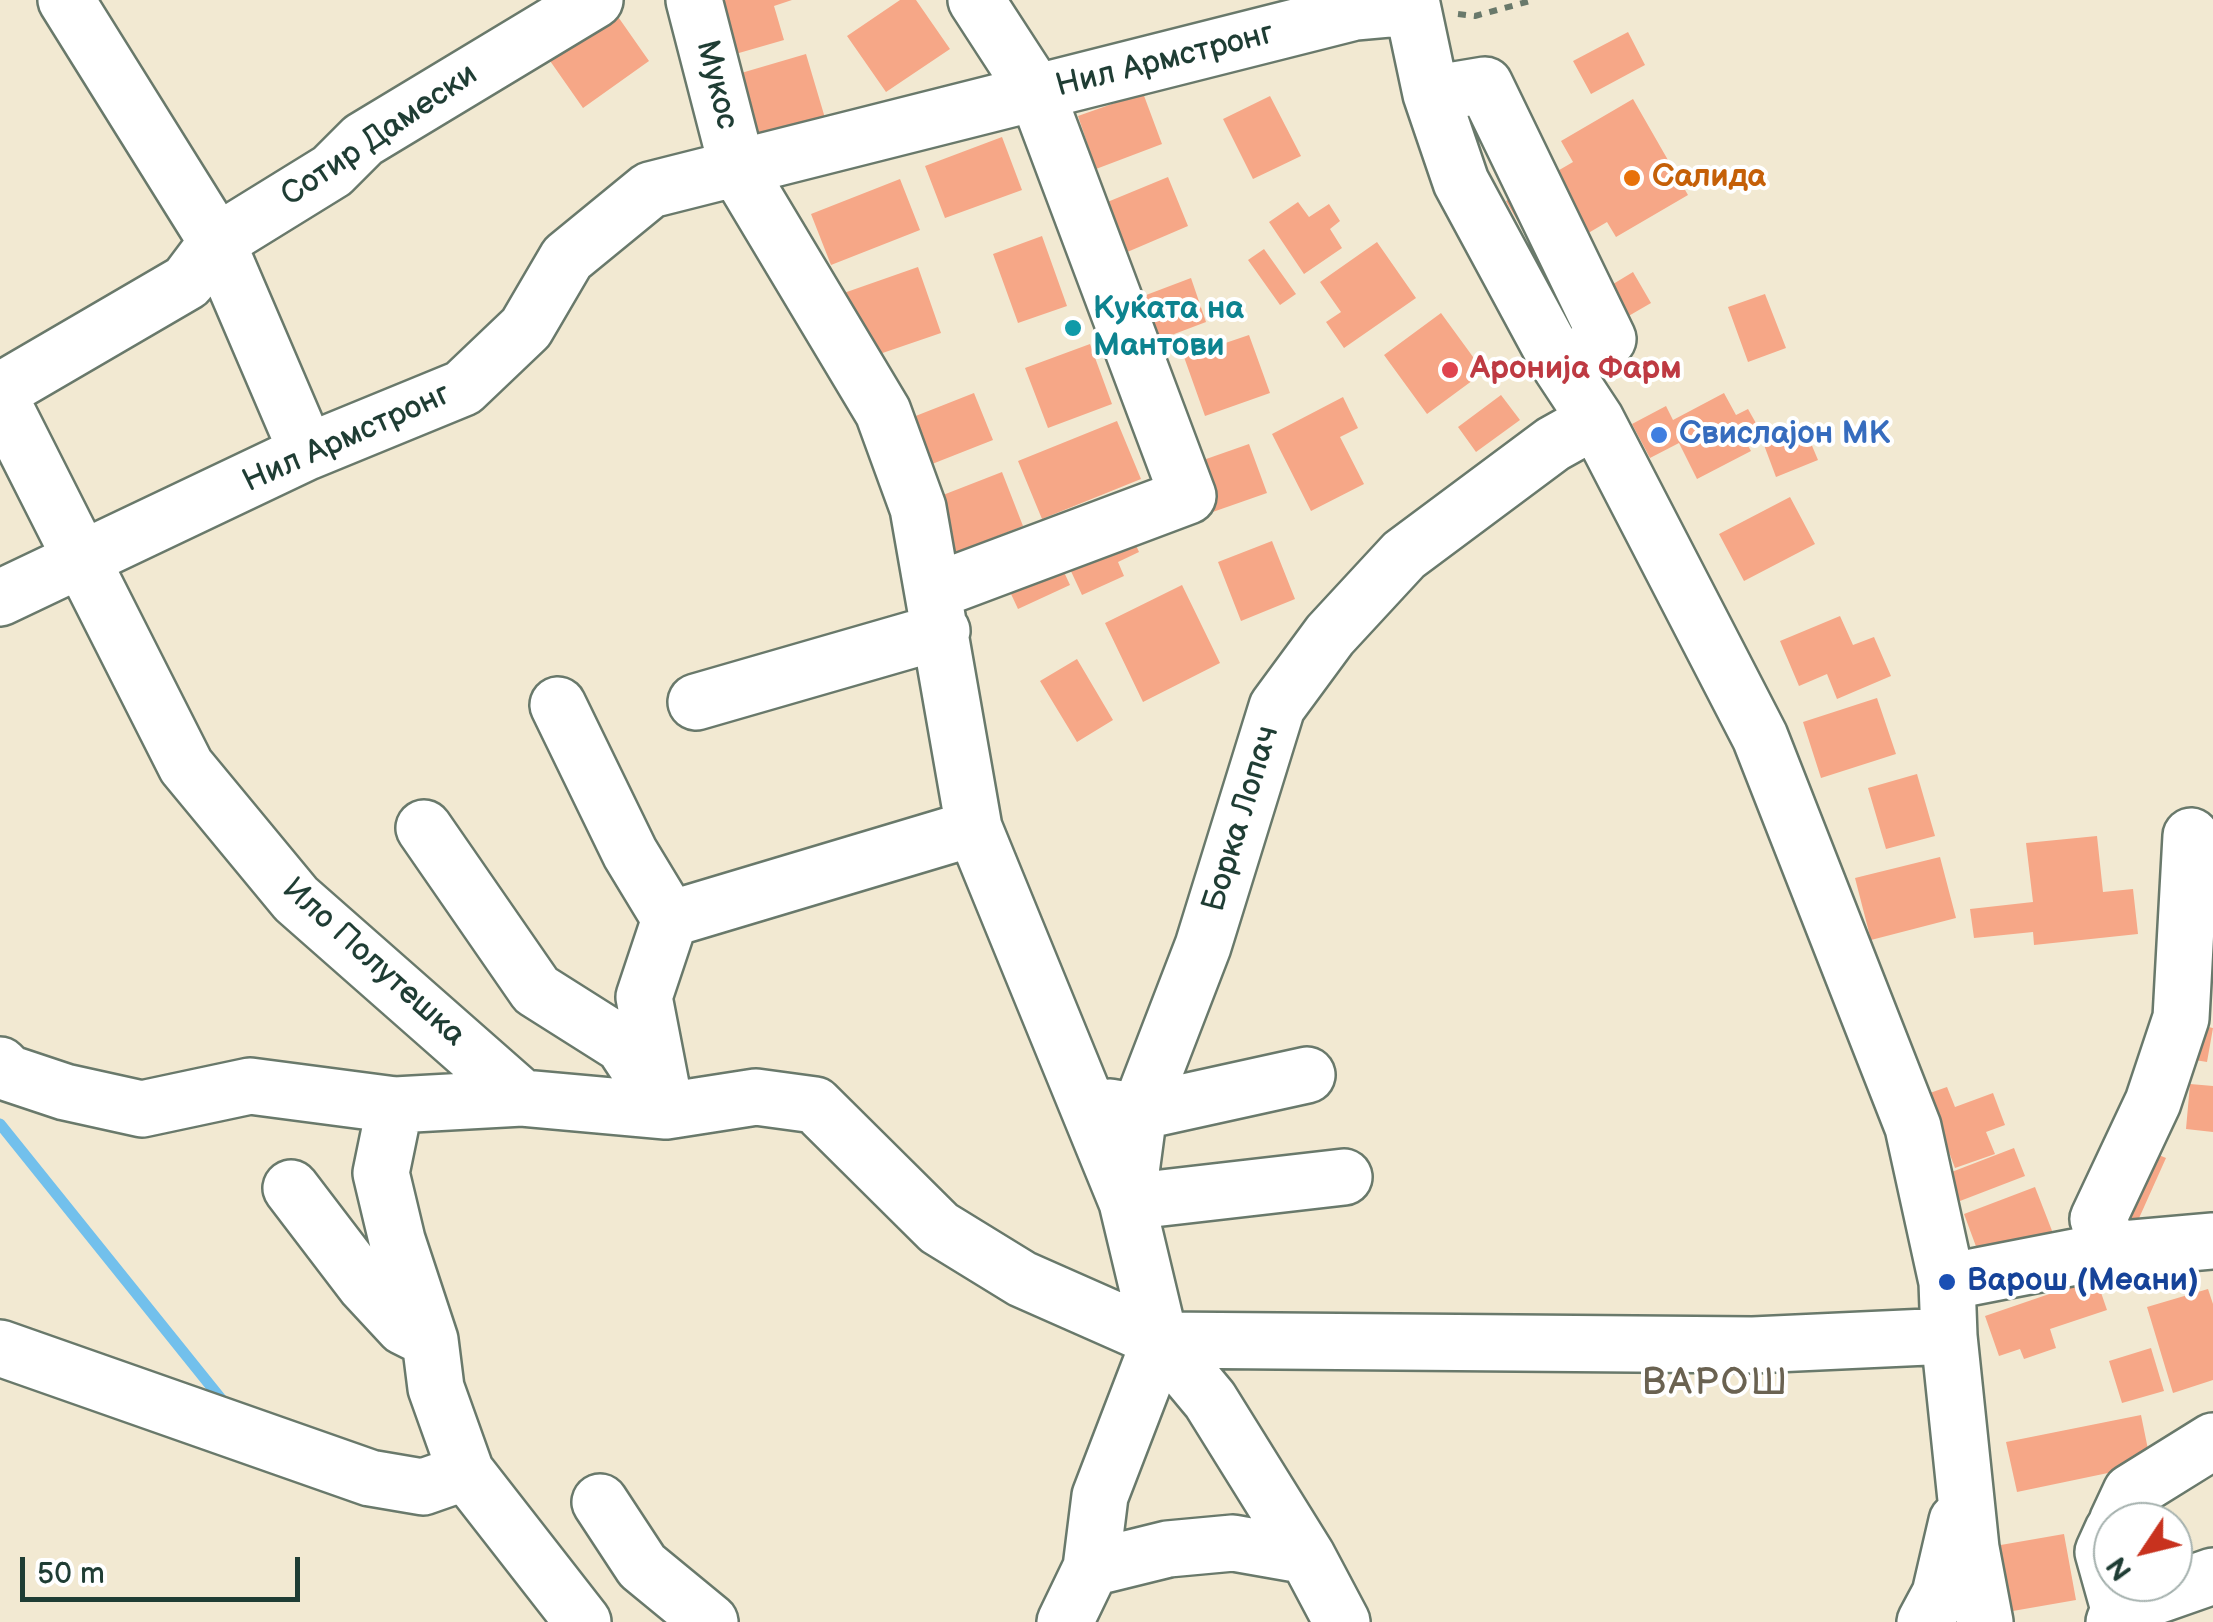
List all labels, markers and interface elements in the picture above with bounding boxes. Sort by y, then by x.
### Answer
street label: Нил Армстронг [1052,15,1278,107]
street label: Мукос [686,36,746,134]
street label: Сотир Дамески [275,56,485,216]
place label: Салида [1652,159,1766,197]
marker: Салида [1621,167,1643,189]
place label: Куќата на Мантови [1093,291,1244,366]
marker: Куќата на Мантови [1062,317,1084,339]
place label: Аронија Фарм [1470,351,1682,389]
marker: Аронија Фарм [1439,359,1461,381]
street label: Нил Армстронг [237,376,457,502]
place label: Свислајон МК [1679,416,1890,454]
marker: Свислајон МК [1648,424,1670,446]
street label: Борка Лопач [1196,722,1288,916]
street label: Ило Полутешка [273,871,473,1055]
place label: Варош (Меани) [1967,1263,2199,1301]
marker: Варош (Меани) [1936,1271,1958,1293]
district label: ВАРОШ [1642,1361,1790,1407]
north arrow [2093,1502,2193,1602]
scale bar [25,1537,305,1599]
text: N [2100,1550,2139,1586]
text: 50 m [37,1556,105,1592]

